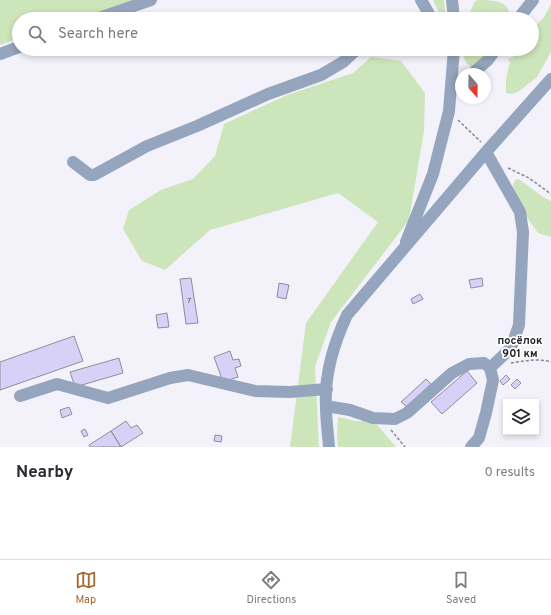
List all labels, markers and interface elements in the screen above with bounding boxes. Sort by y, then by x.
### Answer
search box [12,12,539,56]
icon: search [26,23,48,45]
text: Search here [58,25,138,44]
north arrow [455,68,491,104]
house number: 7 [187,296,191,306]
district label: посёлок 901 км [497,334,543,361]
map controls [503,399,539,435]
button: layers [503,399,539,435]
text: Nearby [16,462,73,484]
text: 0 results [484,465,535,481]
tab: Map [75,569,97,607]
tab: Directions [246,569,296,607]
tab: Saved [446,569,476,607]

